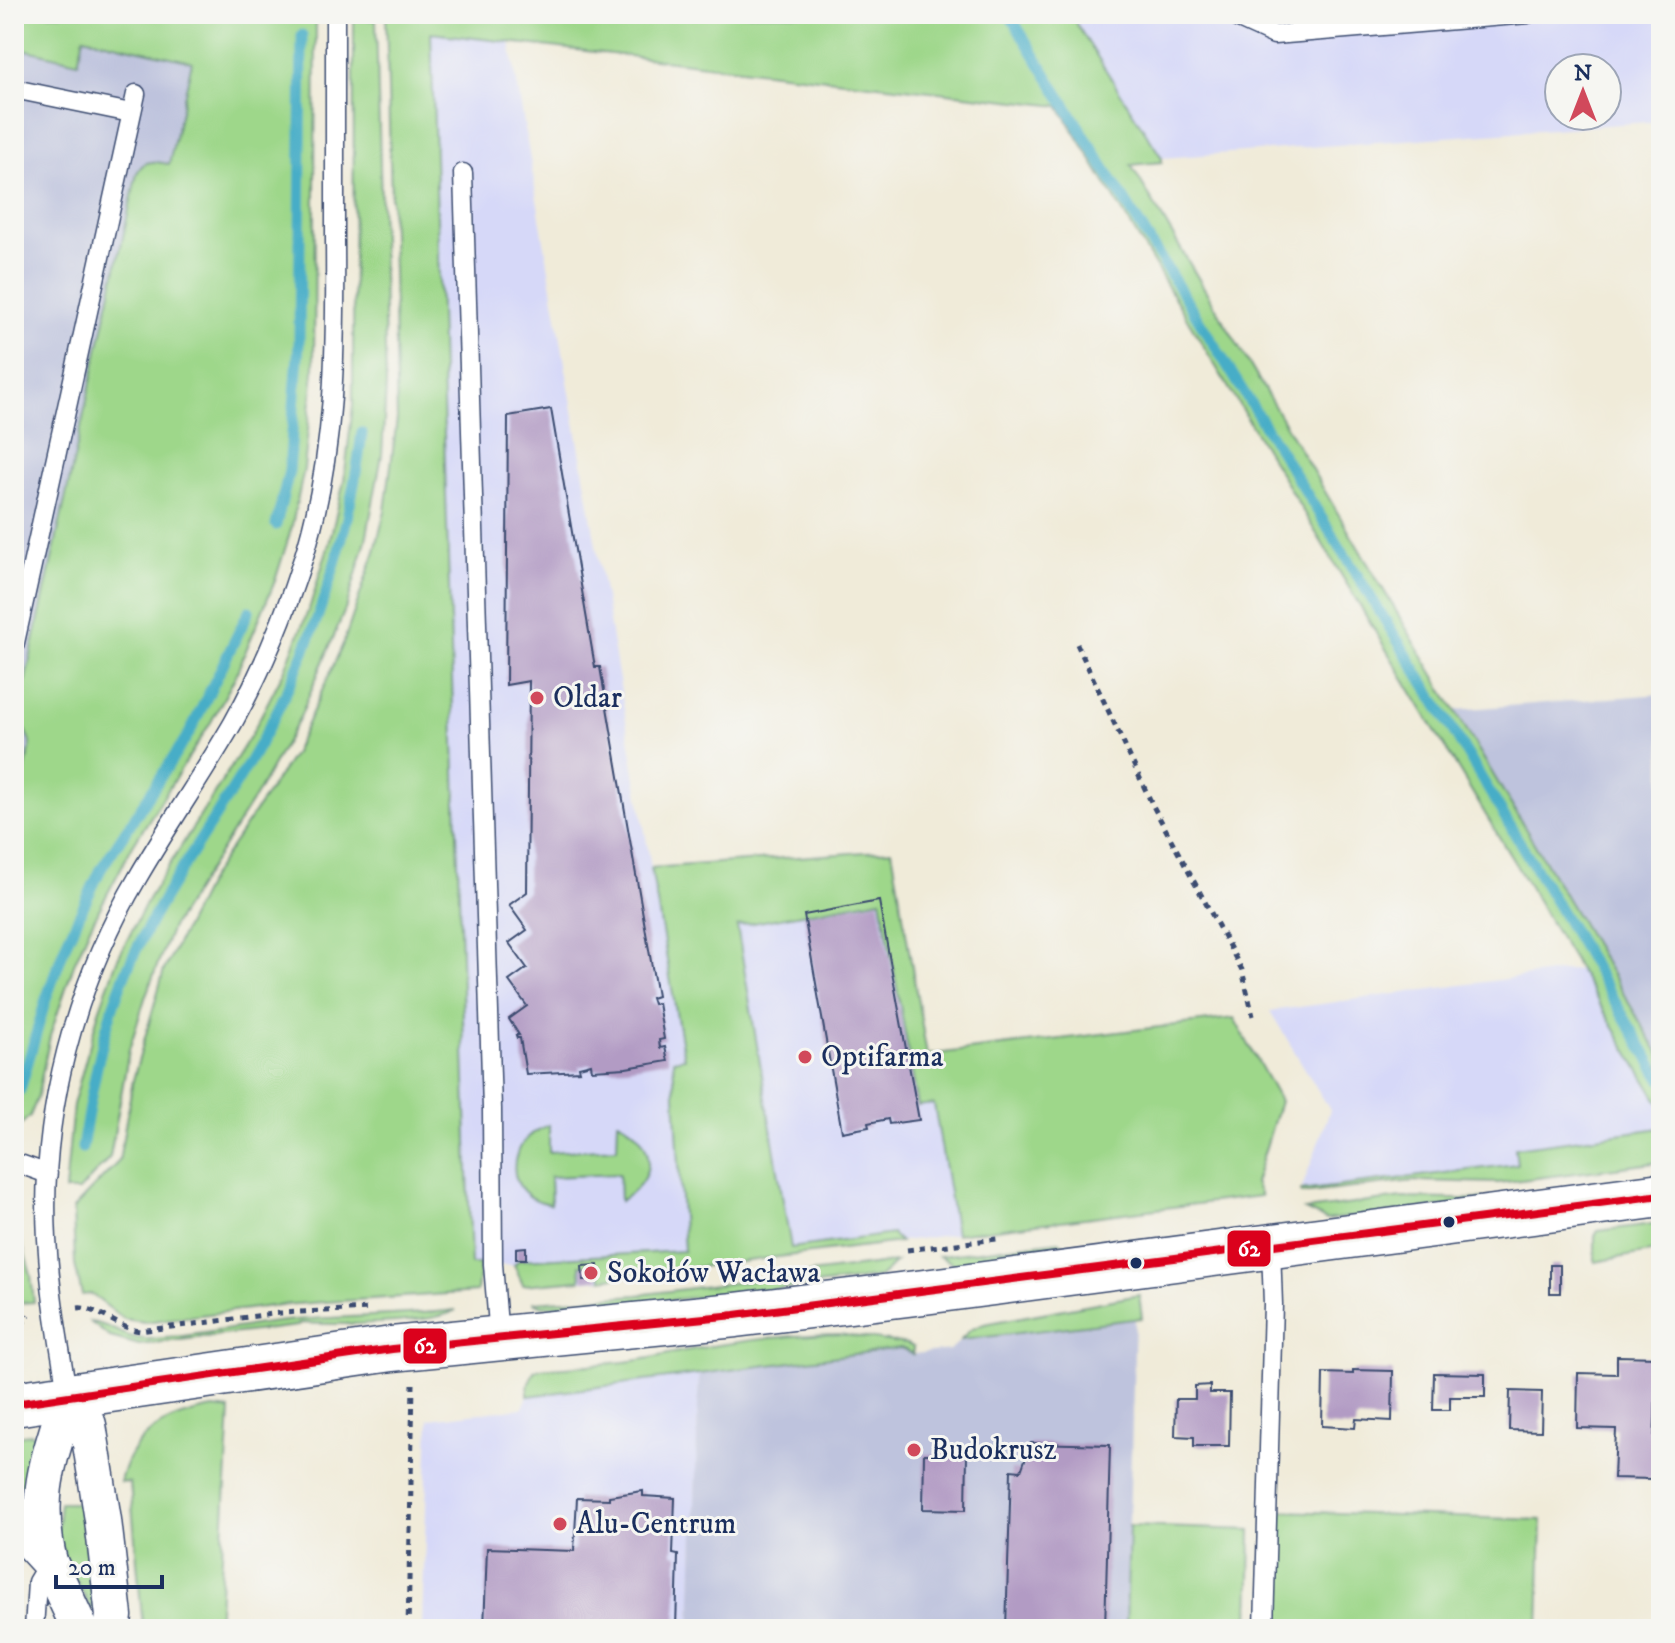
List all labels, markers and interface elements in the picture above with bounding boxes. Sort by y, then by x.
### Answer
north arrow [1543,52,1623,132]
text: N [1574,60,1592,87]
place label: Oldar [553,680,622,717]
marker: Oldar [528,689,546,707]
place label: Optifarma [821,1039,944,1076]
marker: Optifarma [796,1048,814,1066]
unlabelled marker [1441,1214,1457,1230]
line badge: 62 [1226,1229,1272,1268]
text: 62 [1238,1236,1261,1263]
place label: Sokołów Wacława [607,1255,820,1292]
unlabelled marker [1128,1255,1144,1271]
marker: Sokołów Wacława [582,1264,600,1282]
line badge: 62 [402,1327,448,1365]
text: 62 [414,1333,437,1360]
place label: Budokrusz [930,1432,1056,1469]
marker: Budokrusz [905,1441,923,1459]
place label: Alu-Centrum [576,1506,736,1543]
marker: Alu-Centrum [551,1515,569,1533]
scale bar [56,1539,162,1589]
text: 20 m [68,1553,116,1583]

